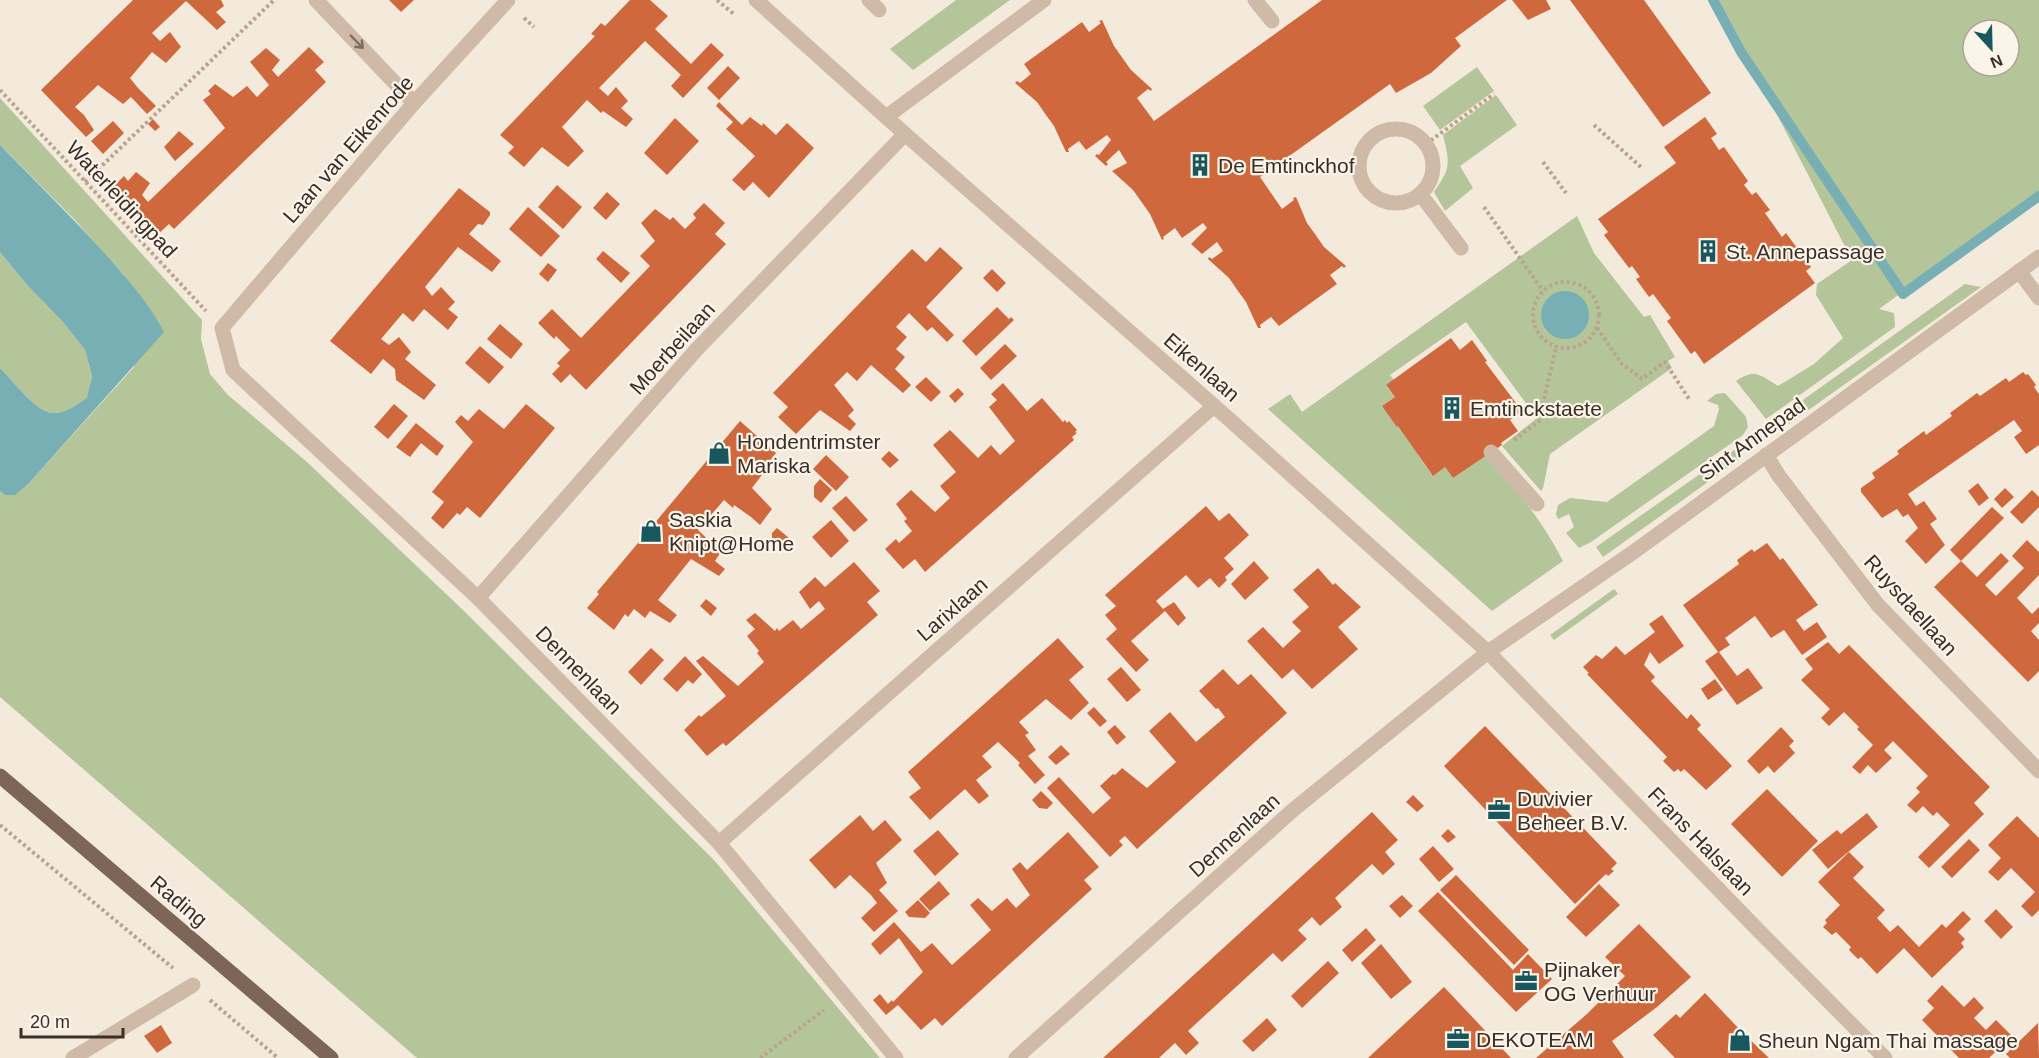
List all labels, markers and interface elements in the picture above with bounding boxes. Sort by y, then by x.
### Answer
north arrow [1961,18,2021,78]
one-way arrow [349,35,364,50]
text: N [1988,51,2005,71]
street label: Laan van Eikenrode [278,71,418,227]
street label: Waterleidingpad [62,136,182,262]
building icon: De Emtinckhof [1187,152,1213,178]
place label: De Emtinckhof [1218,154,1355,177]
building icon: St. Annepassage [1695,238,1721,264]
place label: St. Annepassage [1726,240,1885,263]
street label: Moerbeilaan [625,297,719,399]
street label: Eikenlaan [1160,328,1244,406]
street label: Sint Annepad [1695,393,1809,485]
building icon: Emtinckstaete [1439,395,1465,421]
place label: Emtinckstaete [1470,397,1602,420]
place label: Hondentrimster Mariska [737,430,881,477]
shop icon: Hondentrimster Mariska [706,440,732,466]
place label: Saskia Knipt@Home [669,508,794,555]
shop icon: Saskia Knipt@Home [638,518,664,544]
street label: Ruysdaellaan [1860,550,1962,660]
street label: Larixlaan [912,572,992,646]
street label: Dennenlaan [531,621,627,719]
street label: Frans Halslaan [1644,782,1758,900]
place label: Duvivier Beheer B.V. [1517,787,1628,834]
street label: Dennenlaan [1184,789,1284,881]
office icon: Duvivier Beheer B.V. [1486,797,1512,823]
street label: Rading [146,871,212,931]
place label: Pijnaker OG Verhuur [1544,958,1656,1005]
office icon: Pijnaker OG Verhuur [1513,968,1539,994]
scale bar [21,1001,123,1039]
text: 20 m [30,1012,70,1032]
office icon: DEKOTEAM [1445,1026,1471,1052]
shop icon: Sheun Ngam Thai massage [1727,1027,1753,1053]
place label: DEKOTEAM [1476,1028,1594,1051]
place label: Sheun Ngam Thai massage [1758,1029,2018,1052]

